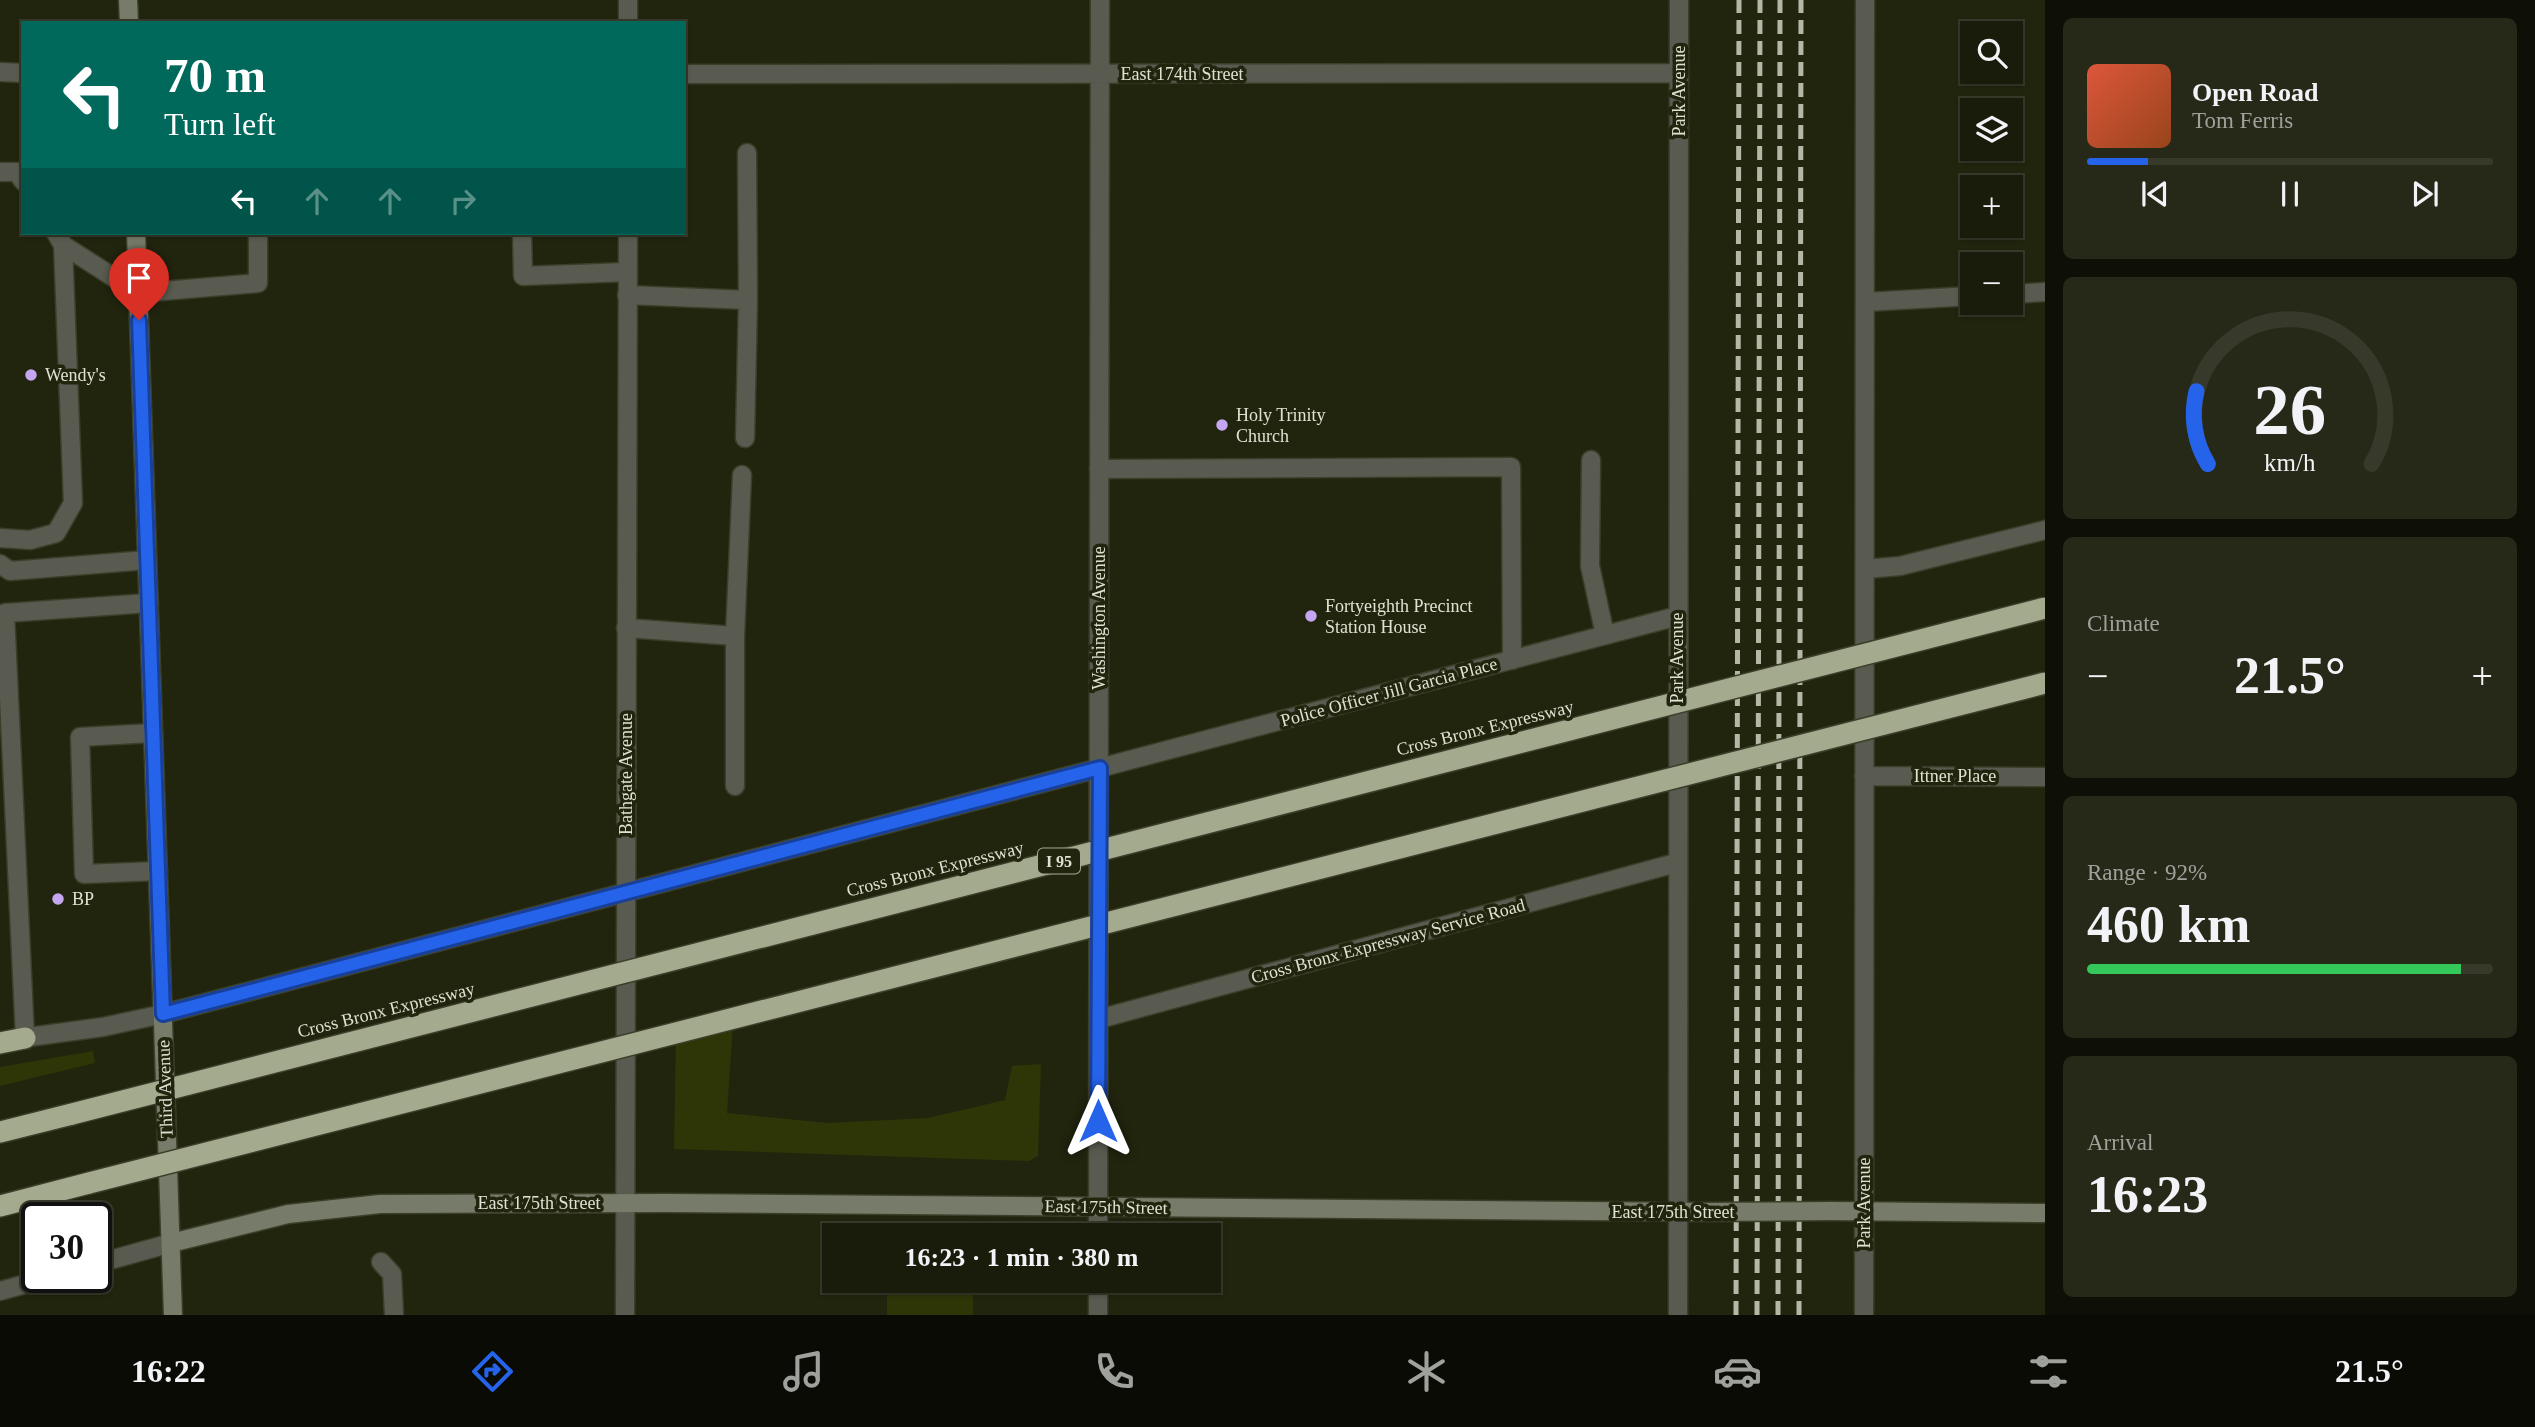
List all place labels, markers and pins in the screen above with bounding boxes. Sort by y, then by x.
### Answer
pin [109,248,169,320]
place label: Wendy's [45,365,106,385]
marker: Wendy's [23,367,39,383]
place label: Holy Trinity Church [1236,405,1326,446]
marker: Holy Trinity Church [1214,417,1230,433]
place label: Fortyeighth Precinct Station House [1325,596,1472,637]
marker: Fortyeighth Precinct Station House [1303,608,1319,624]
place label: BP [72,889,94,909]
marker: BP [50,891,66,907]

